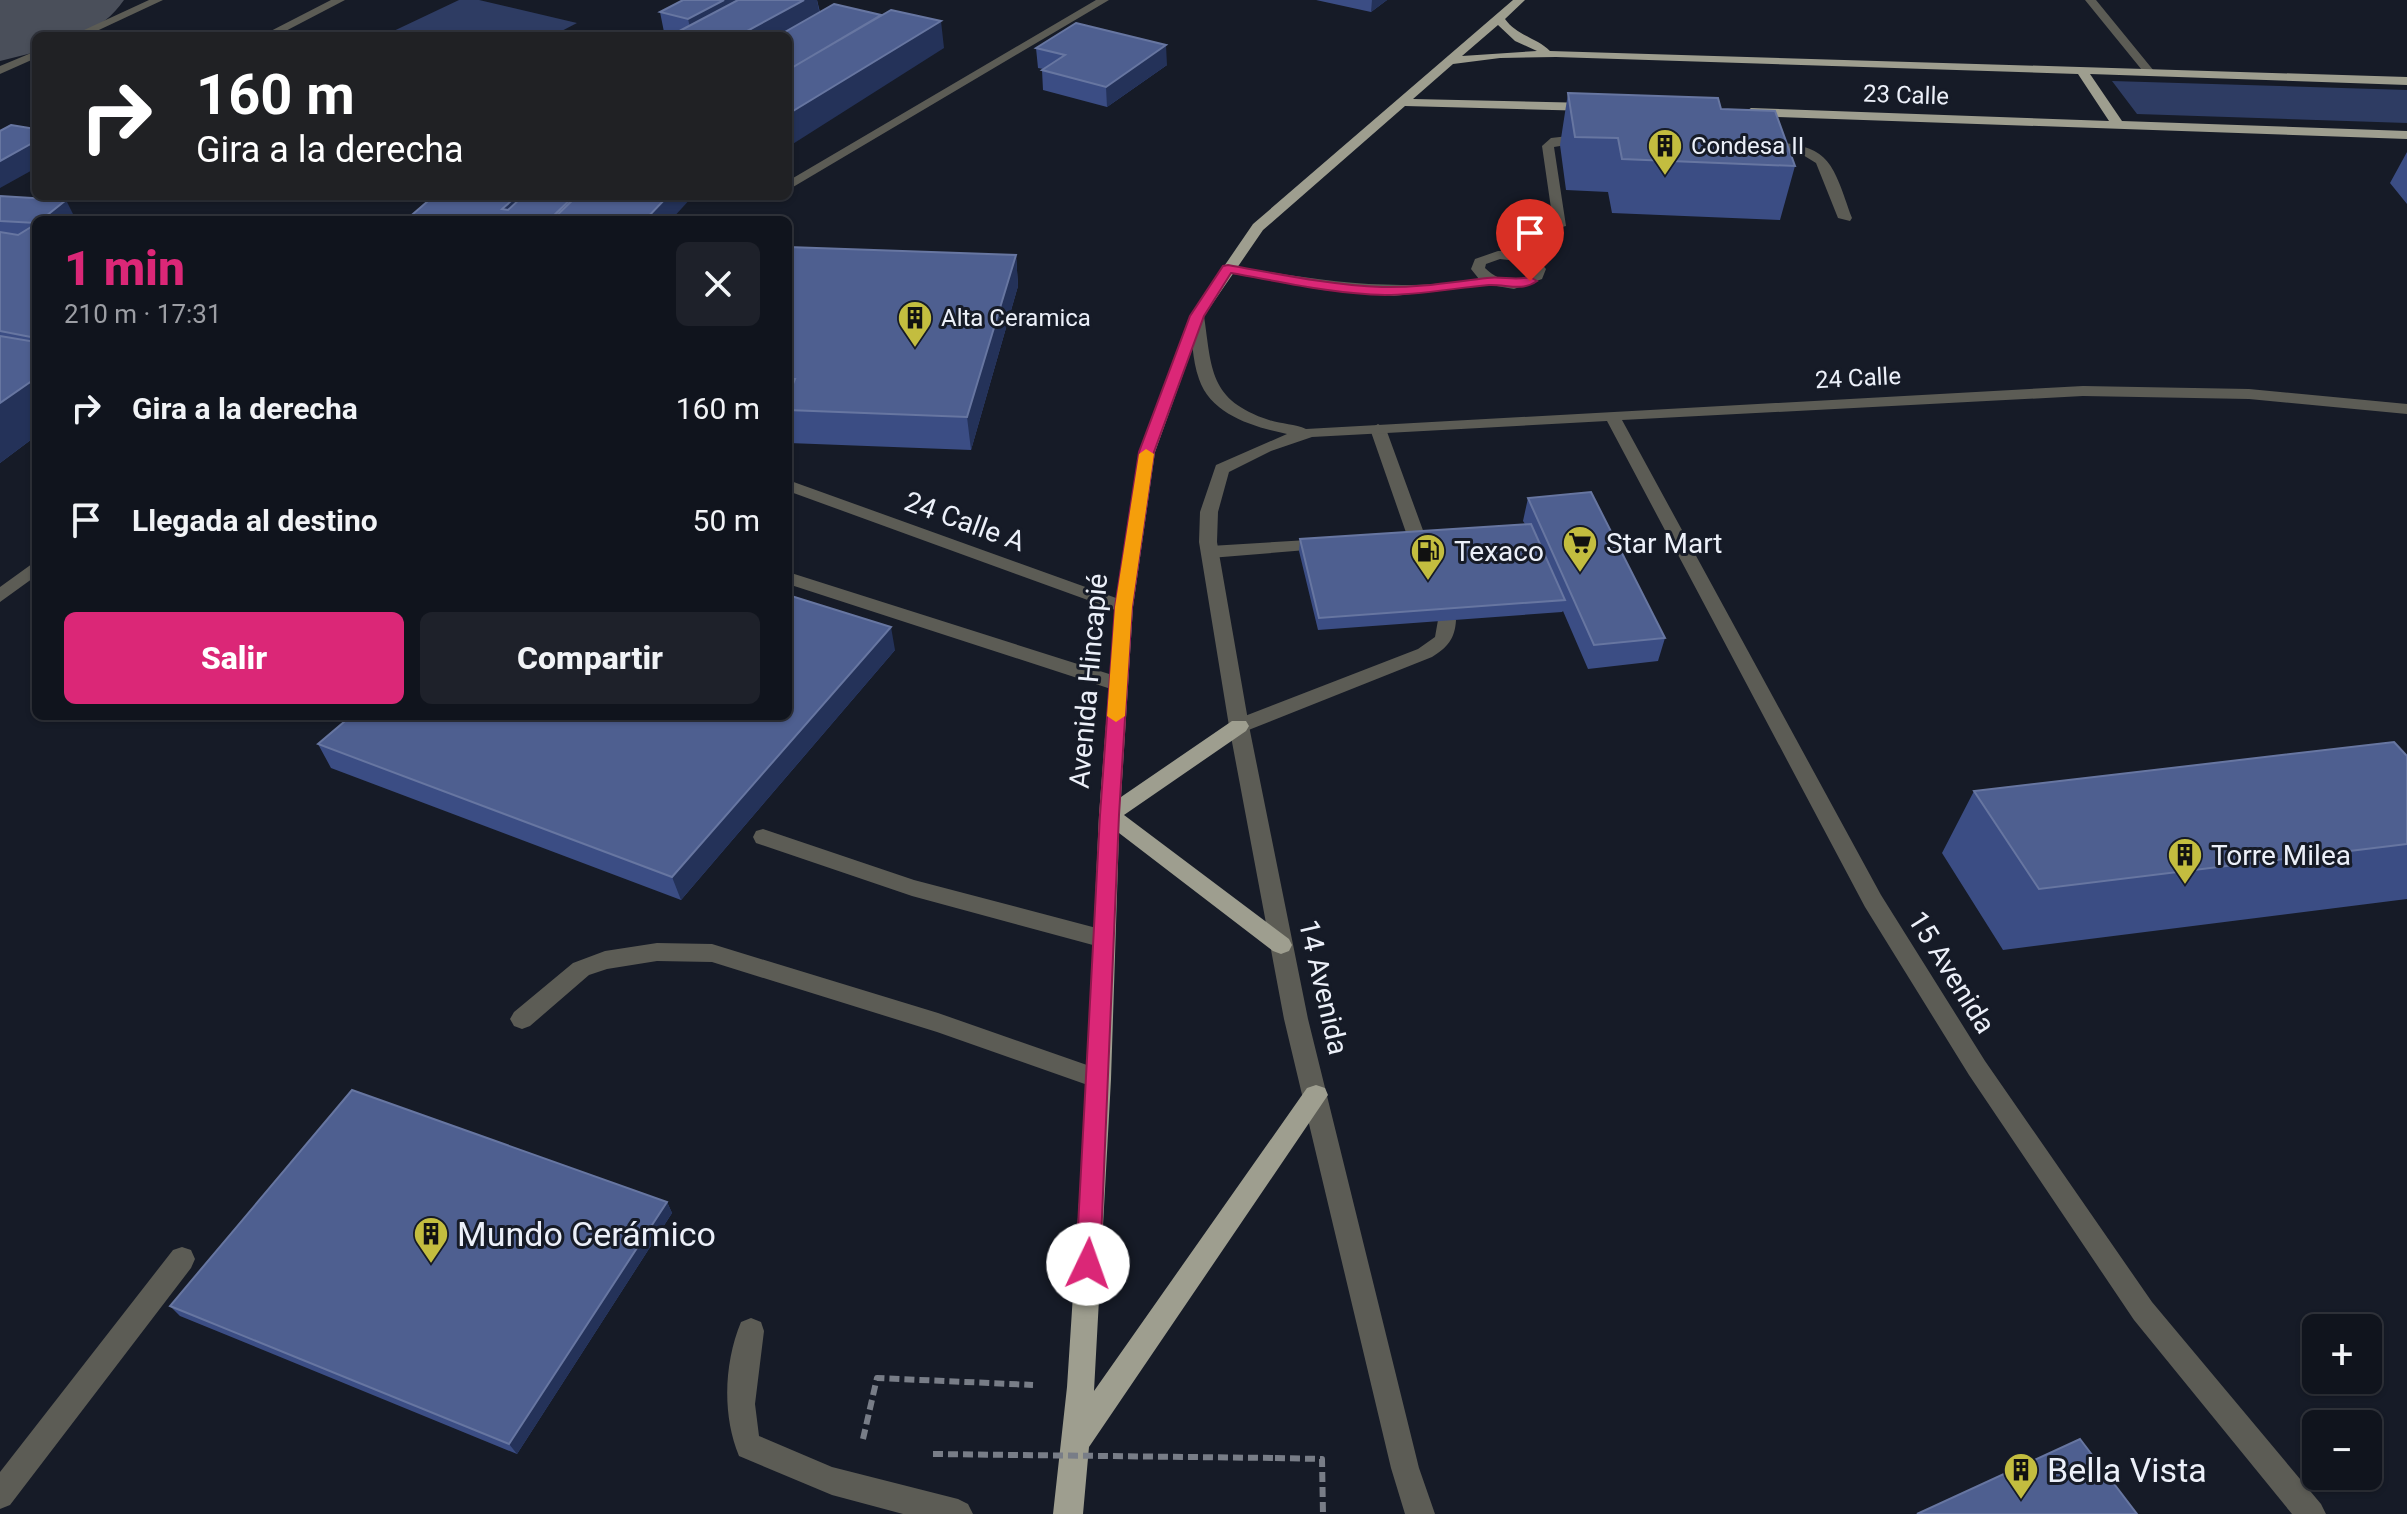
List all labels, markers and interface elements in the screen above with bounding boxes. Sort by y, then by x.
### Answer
text: 160 m [196,62,355,128]
icon: right [64,64,168,168]
street label: 23 Calle [1863,80,1949,110]
building icon: Condesa II [1646,127,1684,177]
text: Gira a la derecha [196,129,464,171]
place label: Condesa II [1691,132,1804,160]
pin [1496,199,1564,281]
icon: arrive [1508,211,1552,255]
text: 1 min [64,240,185,297]
button: close [676,242,760,326]
text: 210 m · 17:31 [64,299,222,329]
building icon: Alta Ceramica [896,299,934,349]
place label: Alta Ceramica [941,304,1091,332]
street label: 24 Calle [1814,362,1902,394]
icon: right [64,386,108,430]
text: Gira a la derecha [132,391,358,426]
text: 160 m [676,391,760,426]
street label: 24 Calle A [900,484,1029,558]
icon: arrive [64,498,108,542]
text: Llegada al destino [132,503,378,538]
text: 50 m [693,503,760,538]
supermarket icon: Star Mart [1561,524,1599,574]
place label: Star Mart [1606,527,1722,560]
fuel station icon: Texaco [1409,532,1447,582]
place label: Texaco [1454,535,1544,568]
street label: Avenida Hincapié [1063,572,1114,790]
button: Salir [64,612,404,704]
button: Compartir [420,612,760,704]
building icon: Torre Milea [2166,836,2204,886]
place label: Torre Milea [2211,839,2351,872]
street label: 15 Avenida [1901,905,2002,1039]
street label: 14 Avenida [1292,916,1355,1058]
place label: Mundo Cerámico [457,1214,716,1254]
building icon: Mundo Cerámico [412,1215,450,1265]
position arrow [1046,1222,1130,1306]
map controls [2302,1314,2382,1490]
button: + [2302,1314,2382,1394]
button: − [2302,1410,2382,1490]
place label: Bella Vista [2047,1450,2207,1490]
building icon: Bella Vista [2002,1451,2040,1501]

